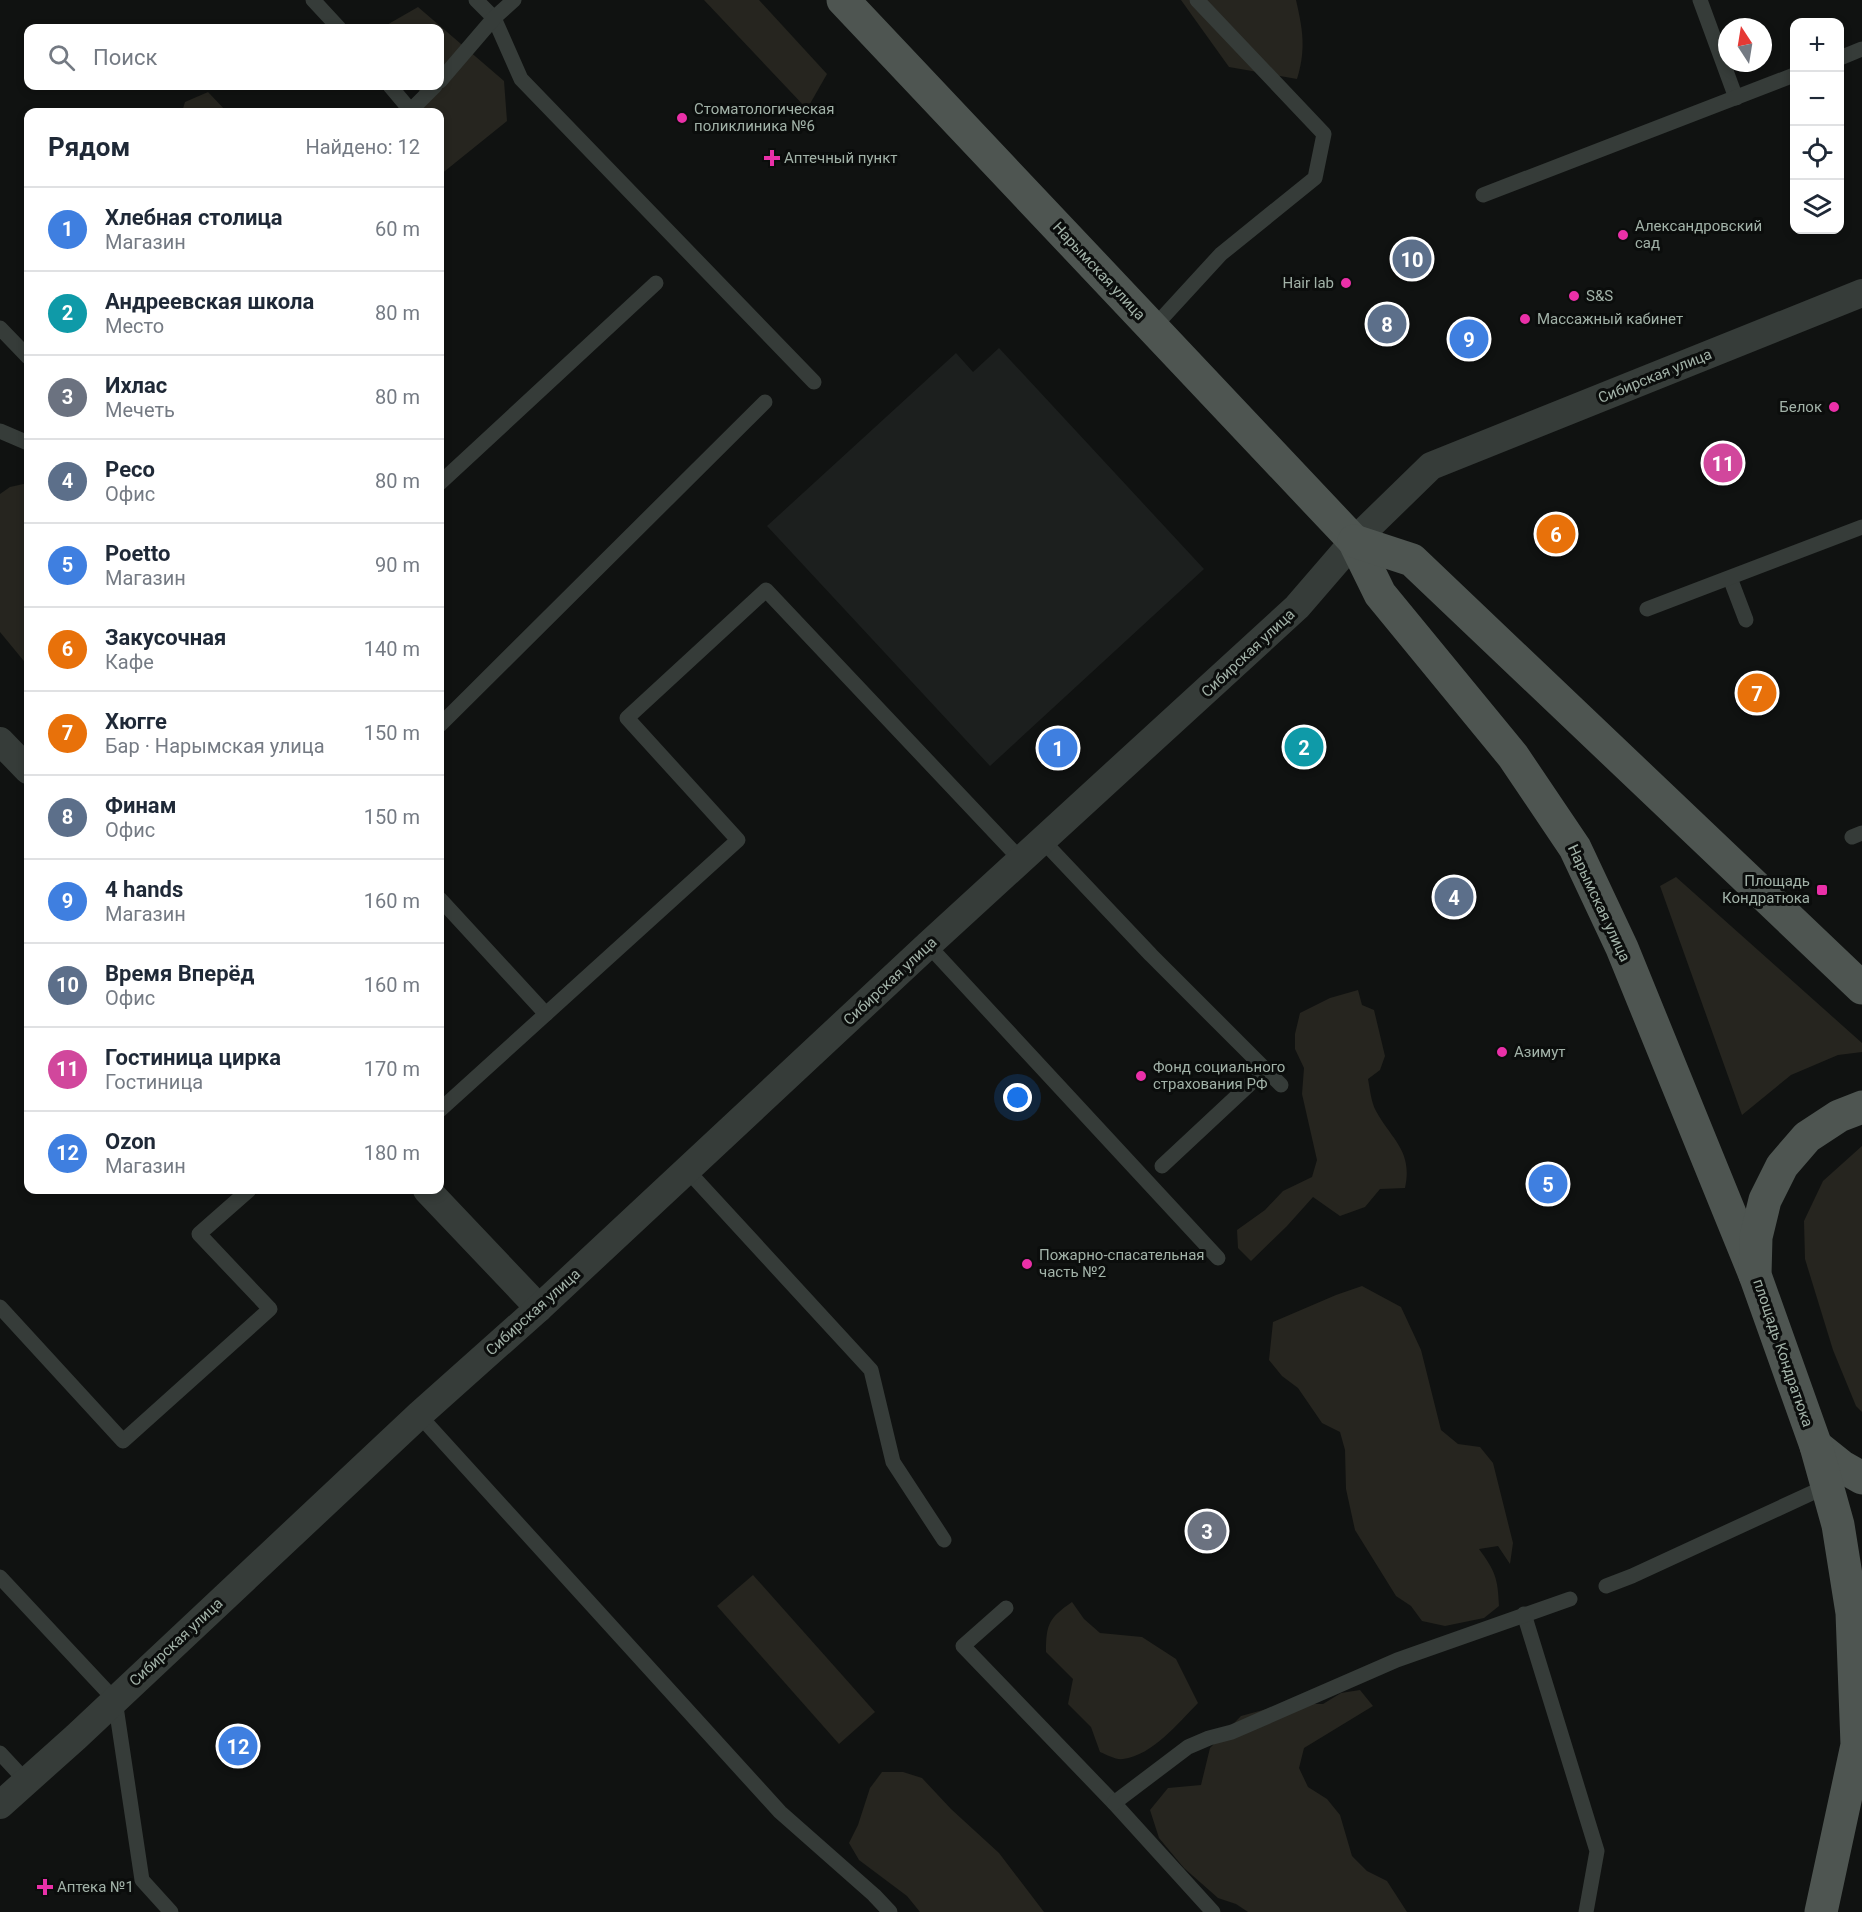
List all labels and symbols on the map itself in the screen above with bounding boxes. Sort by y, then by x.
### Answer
north arrow [1718,18,1772,72]
place label: Стоматологическая поликлиника №6 [694,100,834,135]
marker: Стоматологическая поликлиника №6 [675,111,689,125]
place label: Аптечный пункт [784,149,898,167]
marker: Аптечный пункт [765,151,779,165]
place label: Александровский сад [1635,217,1762,252]
street label: Нарымская улица [1049,218,1149,324]
marker: Александровский сад [1616,228,1630,242]
pin: 10 [1392,236,1432,282]
place label: Hair lab [1282,274,1334,292]
marker: Hair lab [1339,276,1353,290]
place label: S&S [1586,287,1613,305]
marker: S&S [1567,289,1581,303]
pin: 8 [1368,302,1406,346]
place label: Массажный кабинет [1537,310,1683,328]
marker: Массажный кабинет [1518,312,1532,326]
pin: 9 [1450,316,1488,362]
street label: Сибирская улица [1596,345,1714,407]
place label: Белок [1779,398,1822,416]
marker: Белок [1827,400,1841,414]
pin: 11 [1704,440,1742,486]
pin: 6 [1536,512,1576,556]
street label: Сибирская улица [1198,605,1298,701]
pin: 7 [1738,670,1776,716]
pin: 2 [1284,724,1324,770]
pin: 1 [1038,726,1078,771]
street label: Нарымская улица [1564,842,1634,964]
place label: Площадь Кондратюка [1722,872,1810,907]
pin: 4 [1434,874,1474,920]
marker: Площадь Кондратюка [1815,883,1829,897]
street label: Сибирская улица [840,933,940,1029]
place label: Азимут [1514,1043,1566,1061]
marker: Азимут [1495,1045,1509,1059]
place label: Фонд социального страхования РФ [1153,1058,1285,1093]
marker: Фонд социального страхования РФ [1134,1069,1148,1083]
your location [1003,1083,1032,1112]
pin: 5 [1528,1162,1568,1206]
place label: Пожарно-спасательная часть №2 [1039,1246,1205,1281]
marker: Пожарно-спасательная часть №2 [1020,1257,1034,1271]
street label: Сибирская улица [482,1265,584,1359]
street label: площадь Кондратюка [1749,1277,1817,1429]
pin: 3 [1188,1508,1226,1553]
street label: Сибирская улица [126,1594,226,1690]
pin: 12 [218,1724,258,1768]
place label: Аптека №1 [57,1878,134,1896]
marker: Аптека №1 [38,1880,52,1894]

